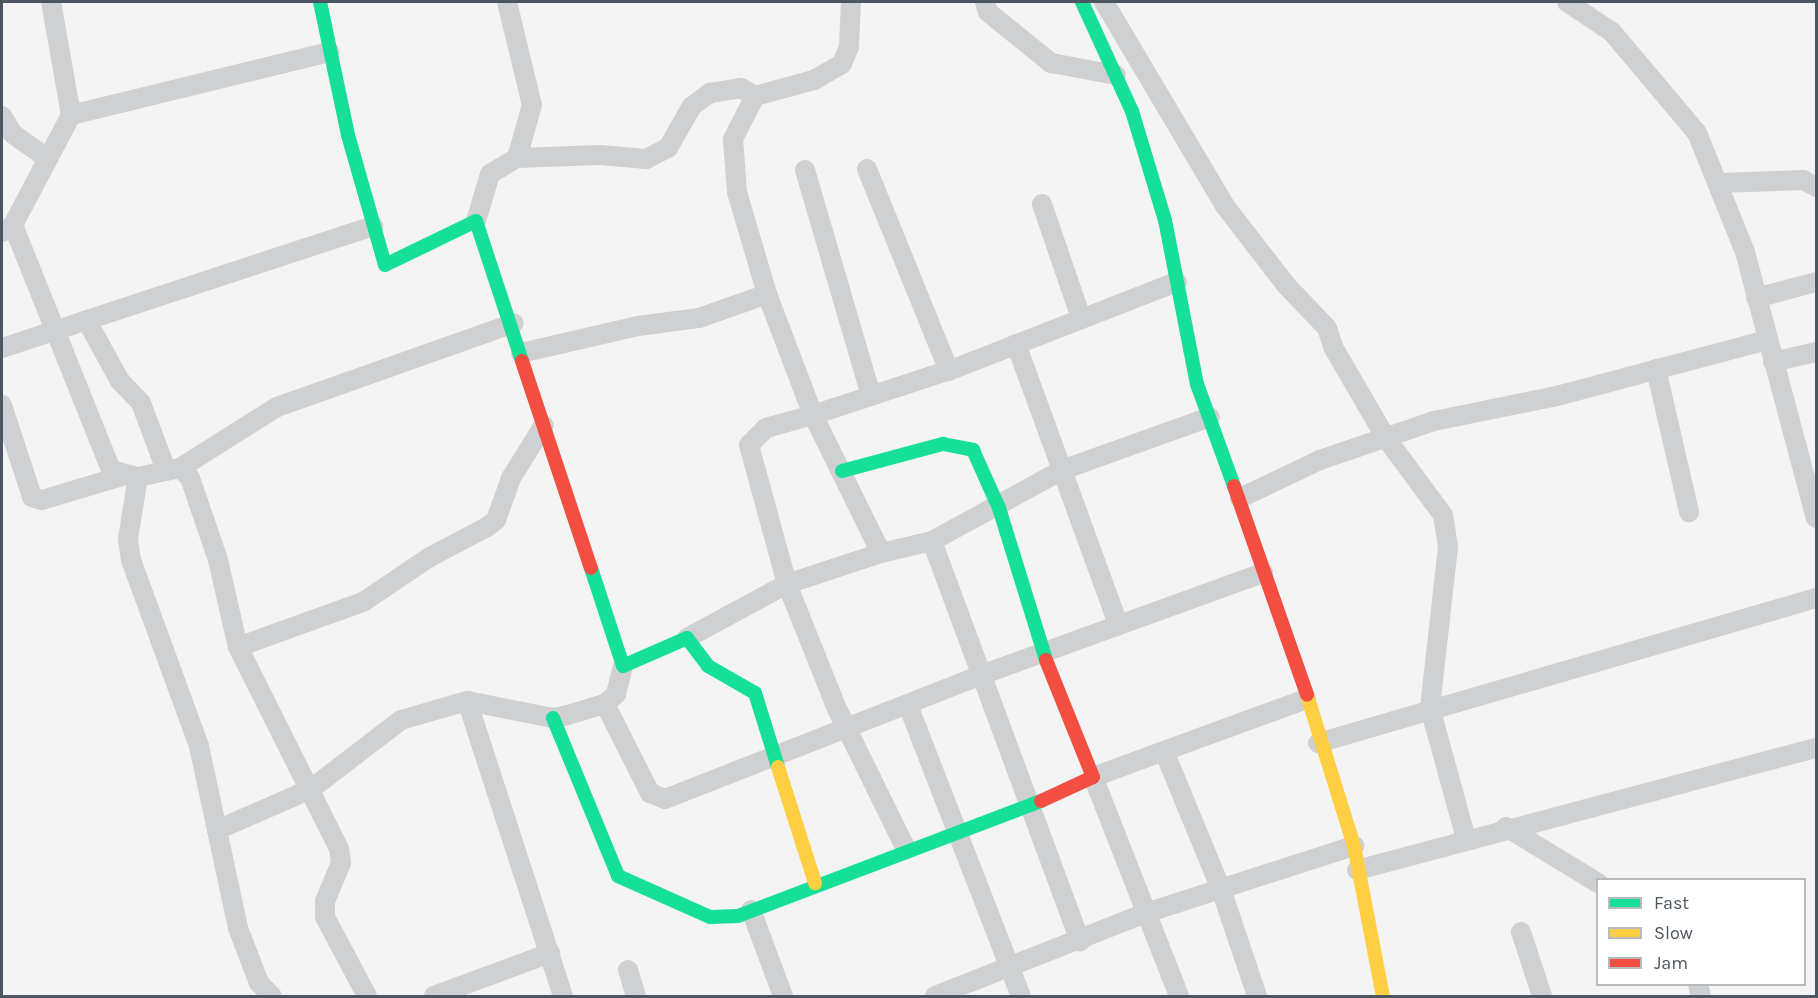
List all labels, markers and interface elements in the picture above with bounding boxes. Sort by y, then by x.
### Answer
legend [1596,878,1806,986]
text: Fast [1654,892,1689,914]
text: Slow [1654,922,1693,944]
text: Jam [1654,952,1688,974]

